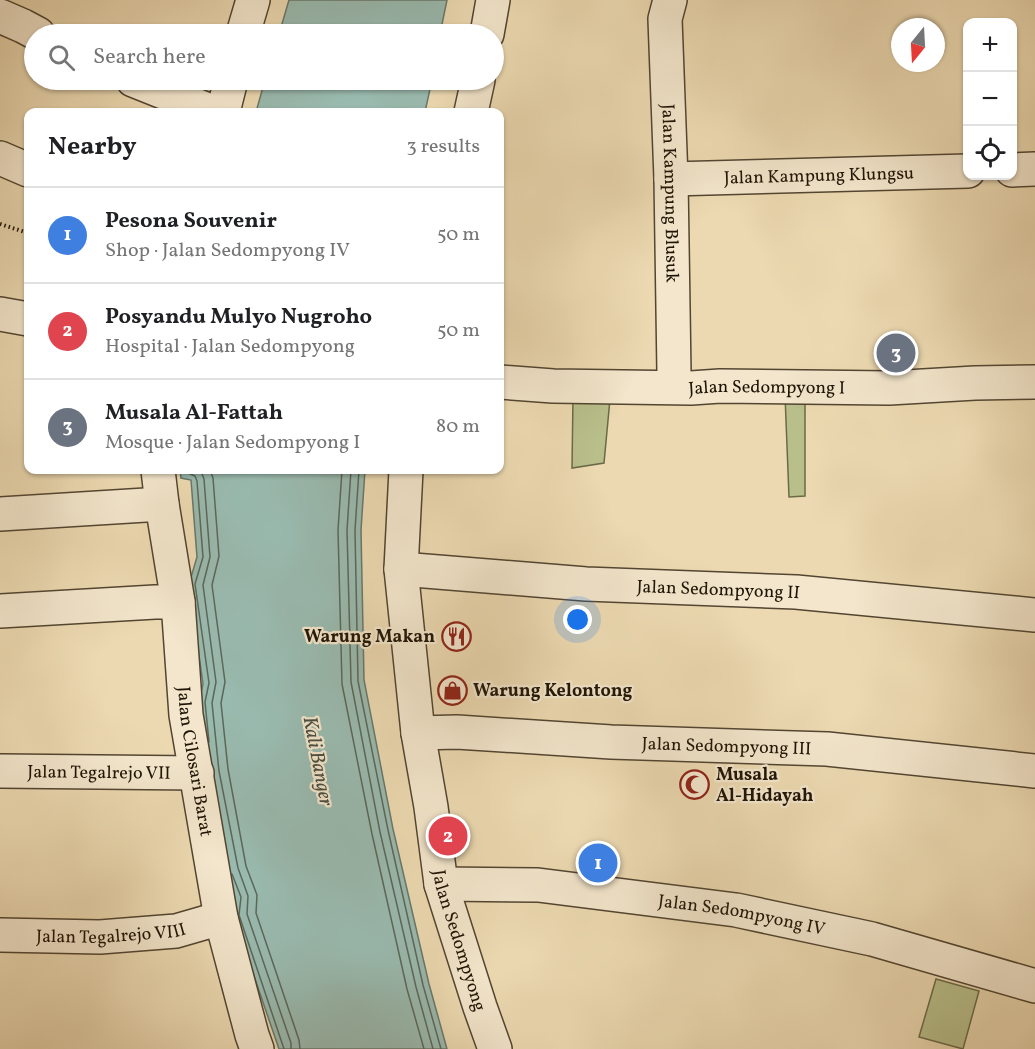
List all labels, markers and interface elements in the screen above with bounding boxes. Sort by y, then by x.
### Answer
north arrow [891,18,945,72]
map controls [963,18,1017,180]
button: + [963,18,1017,72]
search box [24,24,504,90]
icon: search [45,41,78,74]
text: Search here [93,42,206,73]
button: − [963,72,1017,126]
street label: Jalan Kampung Blusuk [654,103,684,283]
button: locate [963,126,1017,180]
text: Nearby [48,129,137,165]
text: 3 results [406,133,480,161]
street label: Jalan Kampung Klungsu [723,161,914,192]
text: Pesona Souvenir [105,206,277,237]
text: 1 [63,221,72,249]
text: 50 m [437,221,480,249]
text: Shop · Jalan Sedompyong IV [105,237,350,265]
text: Posyandu Mulyo Nugroho [105,302,372,333]
text: 2 [62,317,73,345]
text: 50 m [437,317,480,345]
pin: 3 [876,330,916,376]
text: Hospital · Jalan Sedompyong [105,333,355,361]
street label: Jalan Sedompyong I [688,375,845,402]
text: Musala Al-Fattah [105,398,283,429]
text: 3 [62,413,73,441]
text: 80 m [436,413,480,441]
text: Mosque · Jalan Sedompyong I [105,429,360,457]
street label: Jalan Sedompyong II [636,575,801,606]
your location [563,605,592,634]
restaurant icon: Warung Makan [440,620,472,652]
place label: Warung Makan [304,625,435,650]
shop icon: Warung Kelontong [436,674,468,706]
place label: Warung Kelontong [473,679,633,704]
street label: Jalan Cilosari Barat [170,686,218,839]
water label: Kali Banger [295,714,340,809]
street label: Jalan Sedompyong III [641,732,812,762]
street label: Jalan Tegalrejo VII [27,760,171,787]
place label: Musala Al-Hidayah [716,763,814,809]
mosque icon: Musala Al-Hidayah [679,768,711,800]
pin: 2 [428,814,468,858]
pin: 1 [578,840,618,886]
street label: Jalan Sedompyong [425,868,492,1015]
street label: Jalan Sedompyong IV [657,889,827,943]
street label: Jalan Tegalrejo VIII [36,918,189,951]

